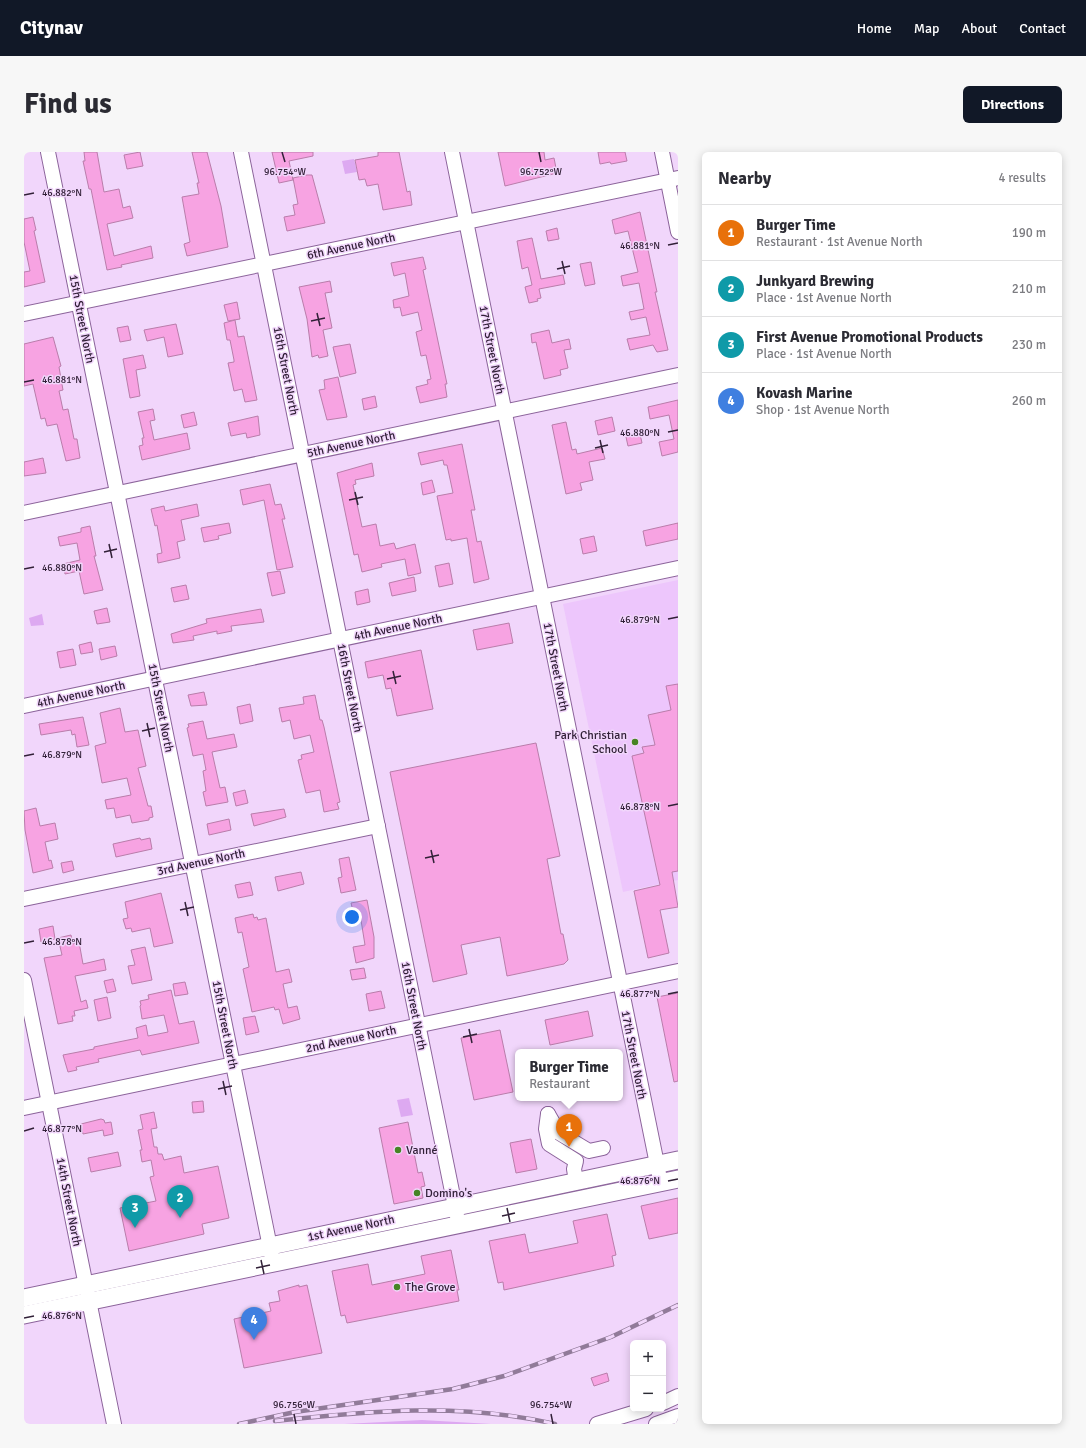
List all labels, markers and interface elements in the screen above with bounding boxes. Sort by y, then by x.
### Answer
text: Citynav [20,16,83,40]
text: Home [857,20,892,37]
text: Map [914,20,939,37]
text: About [961,20,997,37]
text: Contact [1019,20,1066,37]
button: Directions [963,86,1062,123]
text: Find us [24,87,112,121]
text: 96.754°W [264,166,306,178]
text: 96.752°W [520,166,562,178]
text: Nearby [718,168,771,189]
text: 4 results [998,170,1046,186]
text: 46.882°N [42,187,82,199]
text: Burger Time [756,216,836,234]
text: 1 [727,225,735,241]
text: 190 m [1012,225,1046,241]
street label: 6th Avenue North [306,230,397,263]
text: Restaurant · 1st Avenue North [756,234,923,250]
text: 46.881°N [620,240,660,252]
text: Junkyard Brewing [756,272,874,290]
street label: 15th Street North [66,273,97,365]
text: 2 [727,281,735,297]
text: 210 m [1012,281,1046,297]
text: Place · 1st Avenue North [756,290,892,306]
street label: 17th Street North [476,304,507,396]
street label: 16th Street North [270,325,301,417]
text: First Avenue Promotional Products [756,328,983,346]
text: 3 [727,337,735,353]
text: 230 m [1012,337,1046,353]
text: Place · 1st Avenue North [756,346,892,362]
text: 46.881°N [42,374,82,386]
text: Kovash Marine [756,384,852,402]
text: 4 [727,393,735,409]
text: 260 m [1012,393,1046,409]
text: Shop · 1st Avenue North [756,402,890,418]
text: 46.880°N [620,427,660,439]
street label: 5th Avenue North [306,428,397,461]
text: 46.880°N [42,562,82,574]
street label: 4th Avenue North [353,611,444,644]
text: 46.879°N [620,614,660,626]
street label: 17th Street North [540,621,571,713]
street label: 16th Street North [334,642,365,734]
street label: 15th Street North [145,662,176,754]
street label: 4th Avenue North [36,678,127,711]
place label: Park Christian School [554,728,627,757]
marker: Park Christian School [630,737,640,747]
text: 46.879°N [42,749,82,761]
text: 46.878°N [620,801,660,813]
street label: 3rd Avenue North [156,846,247,879]
your location [342,907,362,927]
text: 46.878°N [42,936,82,948]
street label: 16th Street North [398,960,429,1052]
street label: 15th Street North [209,979,240,1071]
text: 46.877°N [620,988,660,1000]
street label: 17th Street North [618,1009,649,1101]
street label: 2nd Avenue North [305,1023,398,1056]
popup [515,1049,623,1101]
text: Burger Time [529,1058,609,1076]
text: Restaurant [529,1076,590,1092]
pin: 1 [556,1114,582,1147]
text: 46.877°N [42,1123,82,1135]
place label: Vanné [406,1143,438,1158]
marker: Vanné [393,1145,403,1155]
street label: 14th Street North [53,1156,84,1248]
text: 46.876°N [620,1175,660,1187]
pin: 2 [167,1185,193,1218]
place label: Domino's [425,1186,472,1201]
marker: Domino's [412,1188,422,1198]
pin: 3 [122,1195,148,1228]
street label: 1st Avenue North [306,1212,396,1245]
place label: The Grove [405,1280,455,1295]
marker: The Grove [392,1282,402,1292]
pin: 4 [241,1307,267,1340]
text: 46.876°N [42,1310,82,1322]
map controls [630,1340,666,1412]
button: + [630,1340,666,1376]
button: − [630,1376,666,1412]
text: 96.756°W [273,1399,315,1411]
text: 96.754°W [530,1399,572,1411]

